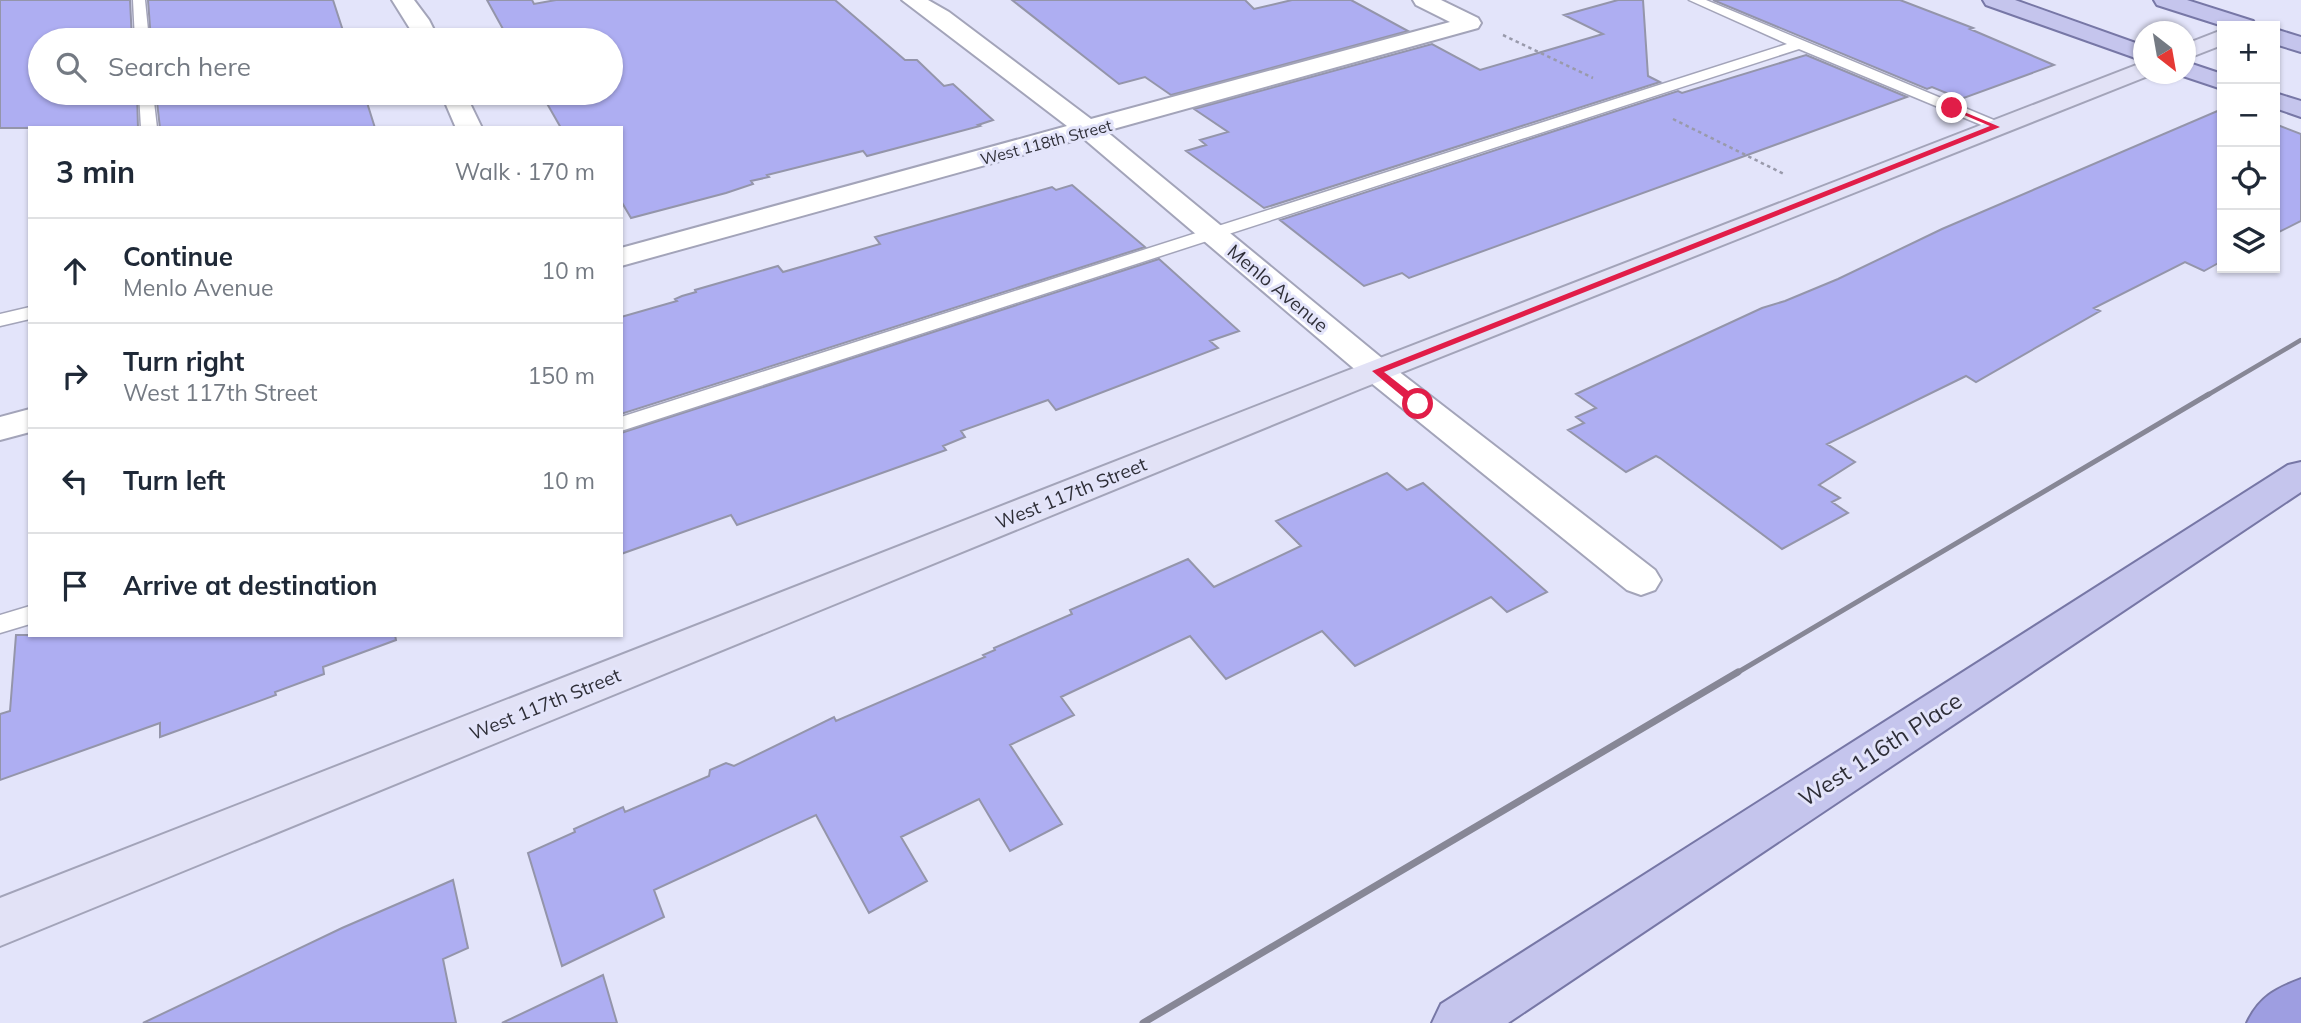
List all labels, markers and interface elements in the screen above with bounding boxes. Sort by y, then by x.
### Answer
north arrow [2133,21,2196,84]
map controls [2217,21,2280,273]
button: + [2217,21,2280,84]
search box [28,28,623,105]
icon: search [52,48,90,86]
text: Search here [108,50,251,83]
button: − [2217,84,2280,147]
route end [1936,92,1967,123]
street label: West 118th Street [978,115,1114,169]
button: locate [2217,147,2280,210]
text: 3 min [56,153,135,191]
text: Walk · 170 m [455,157,595,186]
button: layers [2217,210,2280,273]
street label: Menlo Avenue [1223,239,1333,337]
text: Continue [123,240,233,273]
icon: ahead [56,252,94,290]
text: 10 m [541,256,595,285]
text: Menlo Avenue [123,273,273,302]
text: Turn right [123,345,244,378]
icon: right [56,357,94,395]
text: 150 m [527,361,595,390]
text: West 117th Street [123,378,318,407]
route start [1402,388,1433,419]
street label: West 117th Street [992,452,1150,534]
icon: left [56,462,94,500]
text: Turn left [123,464,225,497]
text: 10 m [541,466,595,495]
icon: arrive [56,567,94,605]
text: Arrive at destination [123,569,378,602]
street label: West 117th Street [466,663,624,745]
street label: West 116th Place [1793,685,1967,813]

